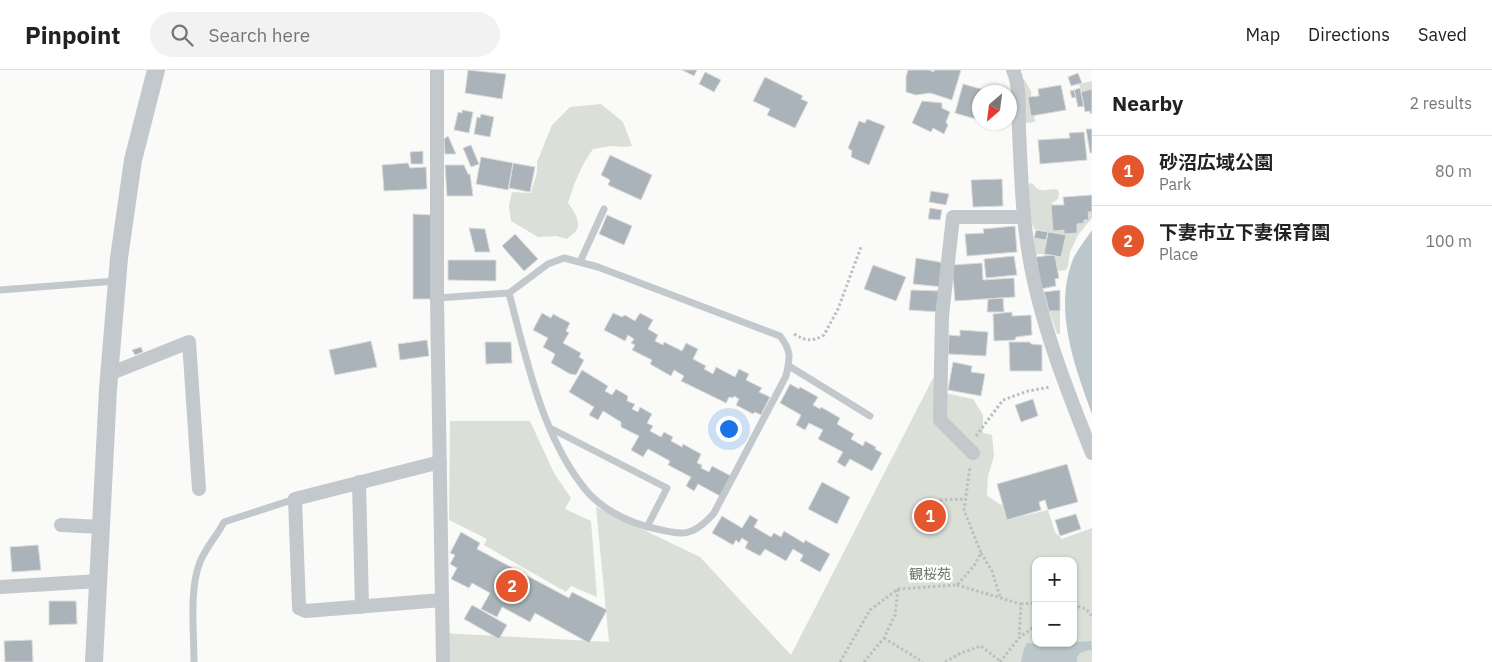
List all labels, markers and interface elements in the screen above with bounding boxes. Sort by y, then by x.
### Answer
search box [150,12,500,57]
text: Pinpoint [25,19,120,51]
icon: search [168,21,196,49]
text: Search here [208,23,310,47]
text: Map [1245,23,1280,46]
text: Directions [1308,23,1390,46]
text: Saved [1418,23,1467,46]
north arrow [972,85,1017,130]
text: Nearby [1112,89,1183,117]
text: 2 results [1409,93,1472,113]
text: 砂沼広域公園 [1159,150,1273,174]
text: 1 [1123,161,1133,181]
text: 80 m [1435,161,1472,181]
text: Park [1159,174,1191,194]
text: 下妻市立下妻保育園 [1159,220,1330,244]
text: 2 [1123,231,1133,251]
text: 100 m [1425,231,1472,251]
text: Place [1159,244,1198,264]
your location [716,416,742,442]
pin: 1 [914,497,946,535]
map controls [1032,557,1077,647]
button: + [1032,557,1077,602]
park label: 観桜苑 [909,565,951,583]
pin: 2 [496,567,528,605]
button: − [1032,602,1077,647]

